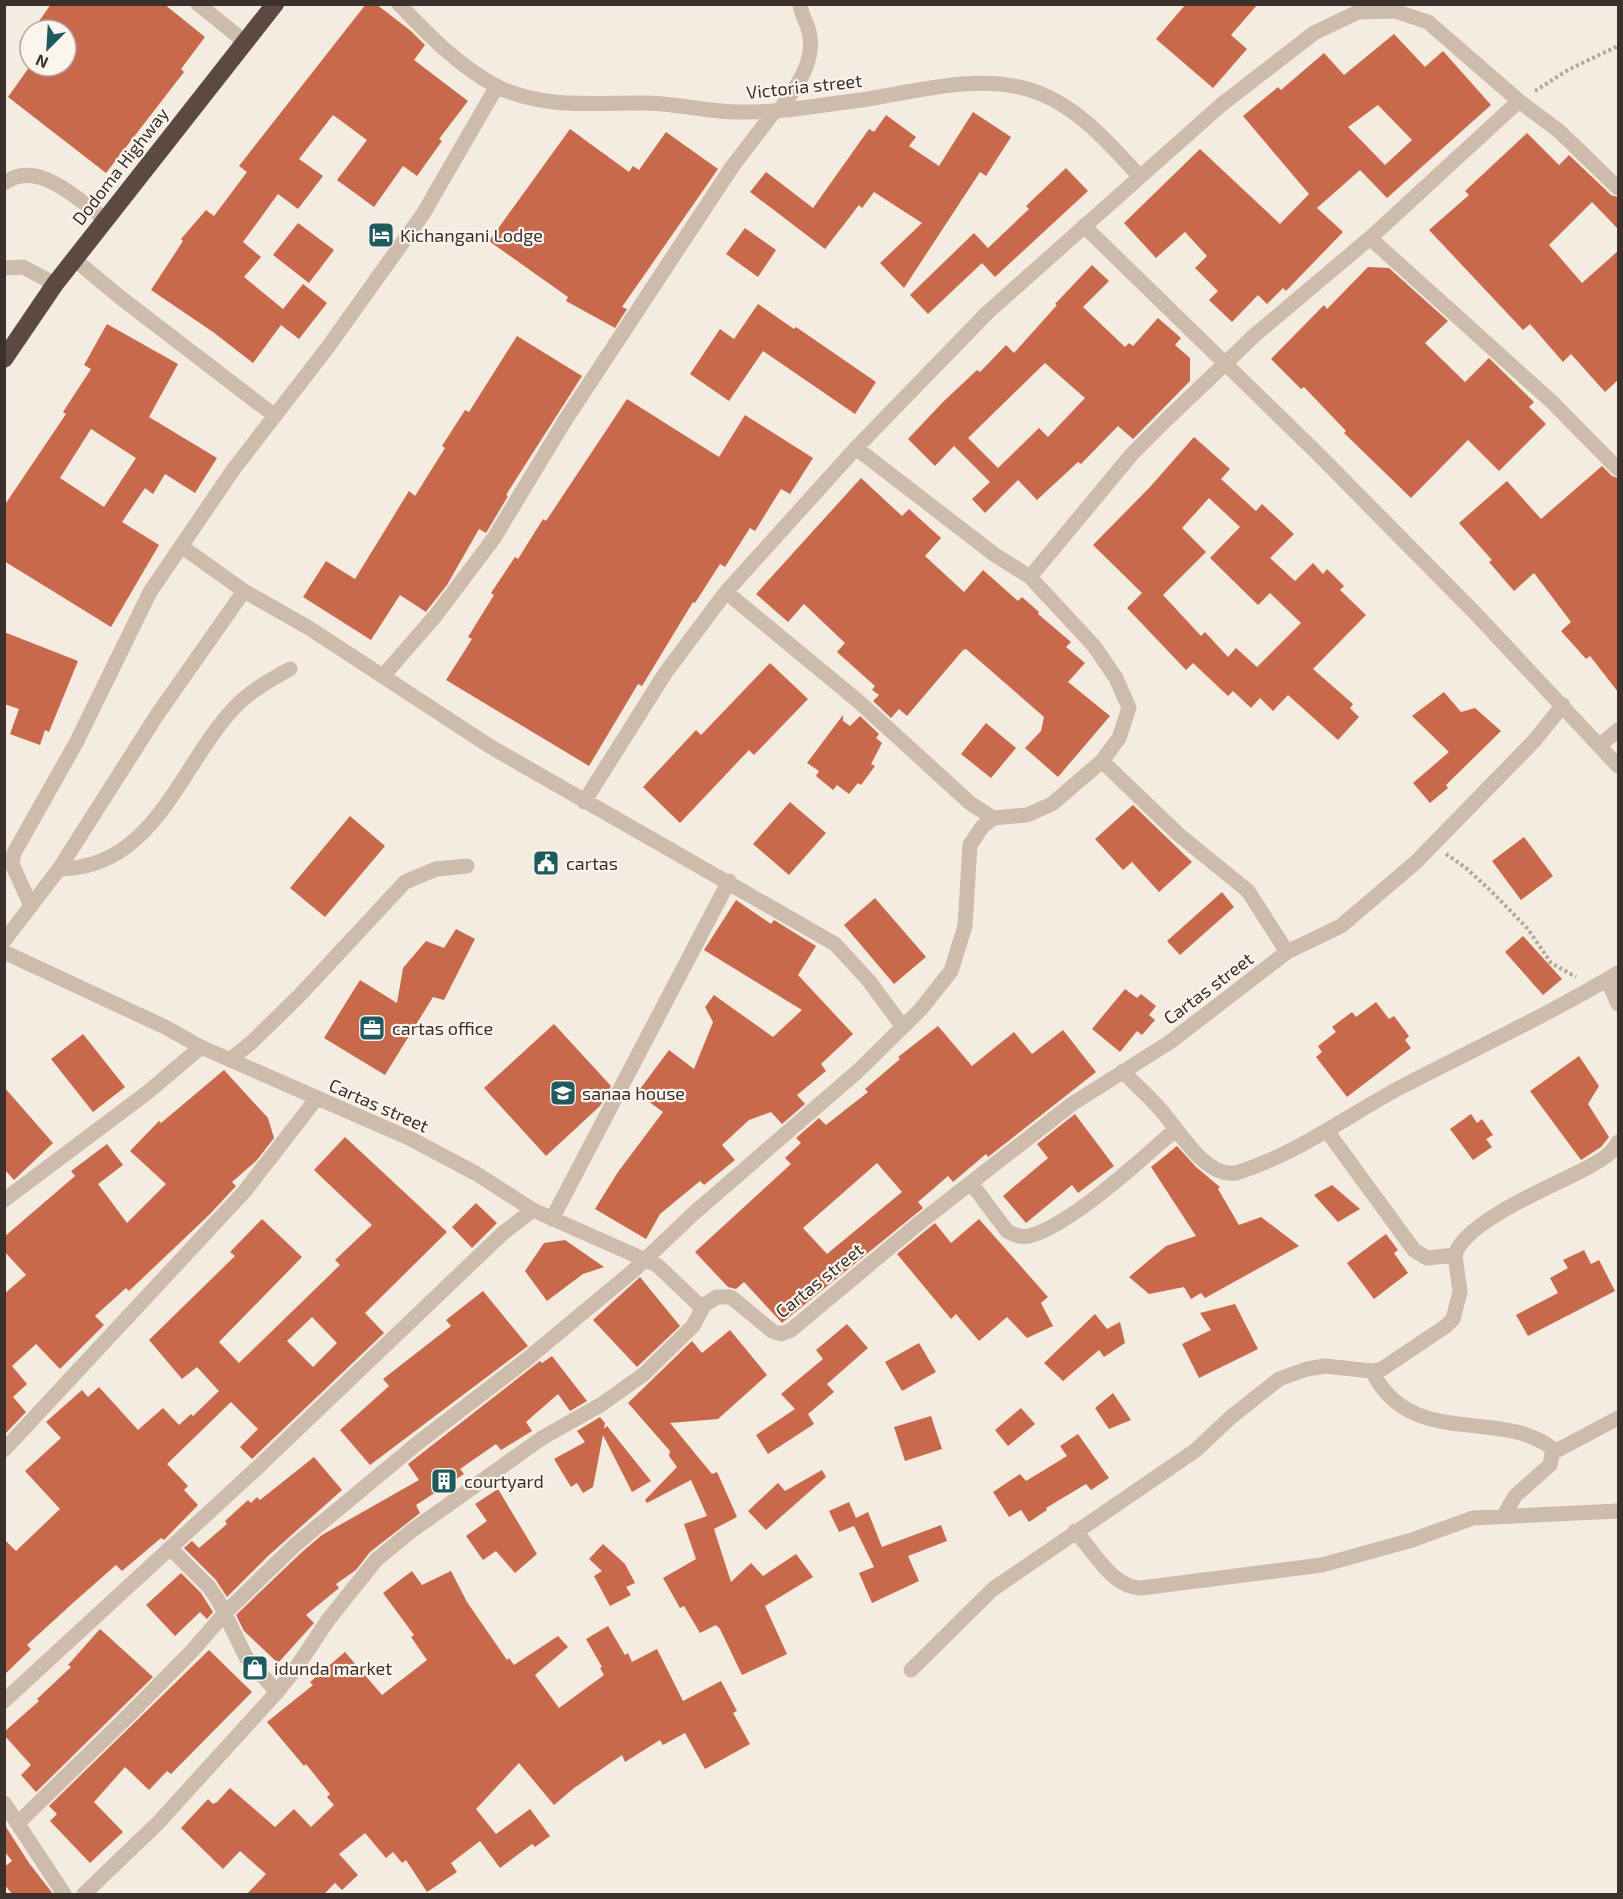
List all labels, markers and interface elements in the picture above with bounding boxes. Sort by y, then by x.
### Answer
north arrow [18,18,78,78]
text: N [33,51,51,73]
street label: Victoria street [745,69,863,103]
street label: Dodoma Highway [67,102,173,229]
hotel icon: Kichangani Lodge [366,220,396,250]
place label: Kichangani Lodge [400,224,543,246]
public building icon: cartas [531,848,561,878]
place label: cartas [566,852,618,874]
street label: Cartas street [1159,947,1257,1029]
office icon: cartas office [357,1013,387,1043]
place label: cartas office [392,1017,493,1039]
street label: Cartas street [326,1073,432,1137]
school or university icon: sanaa house [548,1078,578,1108]
place label: sanaa house [582,1082,685,1104]
street label: Cartas street [771,1238,867,1322]
building icon: courtyard [429,1466,459,1496]
place label: courtyard [464,1470,544,1492]
shop icon: idunda market [240,1653,270,1683]
place label: idunda market [274,1657,392,1679]

